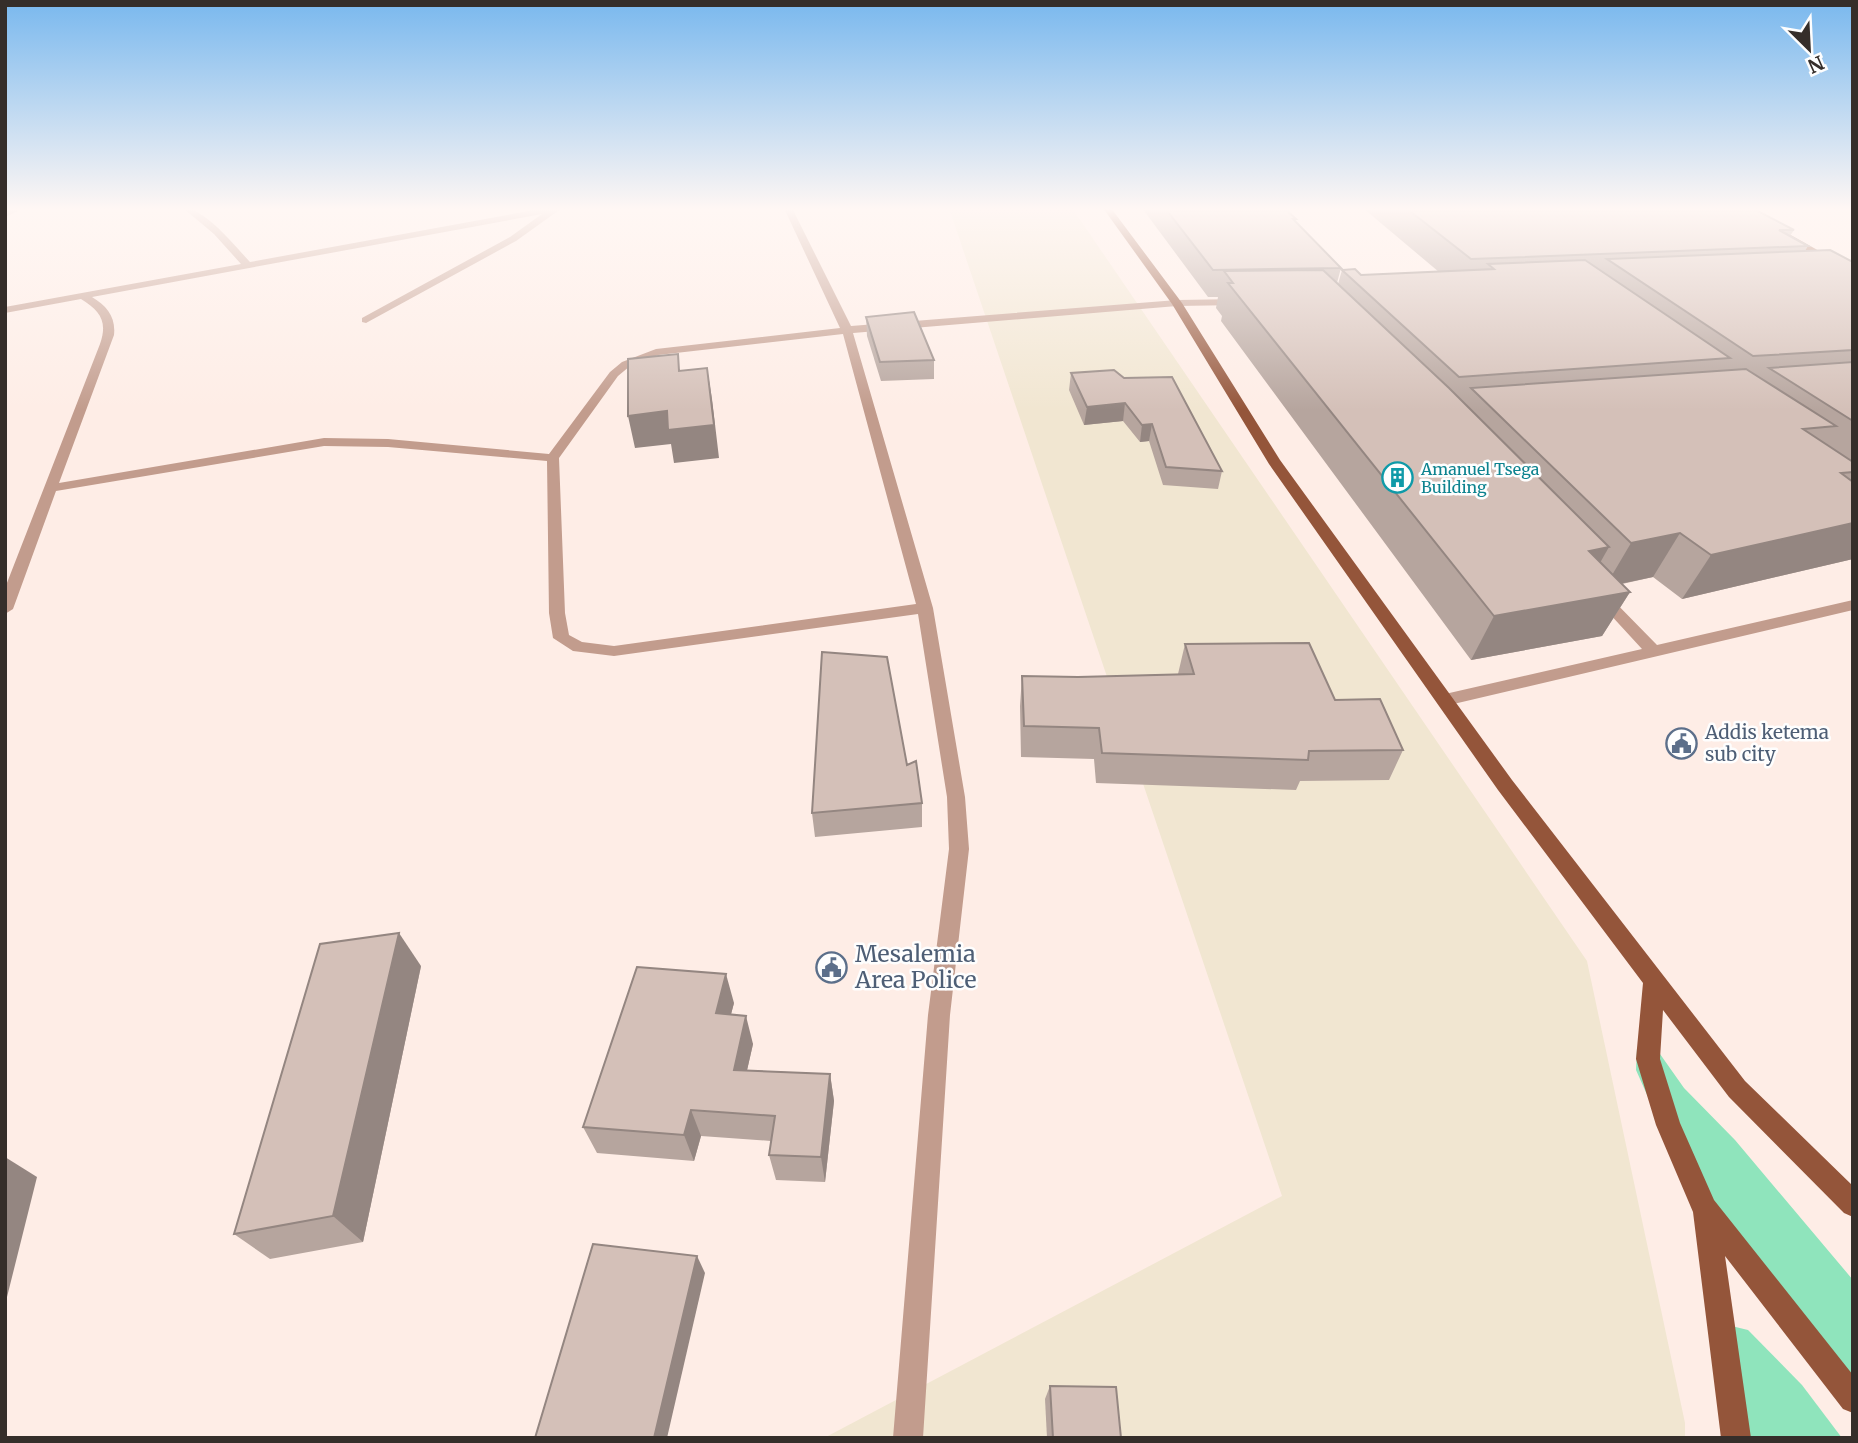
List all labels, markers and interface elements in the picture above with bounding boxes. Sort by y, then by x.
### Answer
north arrow [1774,14,1844,84]
text: N [1804,51,1828,79]
place label: Amanuel Tsega Building [1420,459,1540,497]
building icon: Amanuel Tsega Building [1381,461,1415,495]
place label: Addis ketema sub city [1704,720,1829,766]
public building icon: Addis ketema sub city [1665,726,1699,760]
place label: Mesalemia Area Police [854,939,976,994]
public building icon: Mesalemia Area Police [815,950,849,984]

